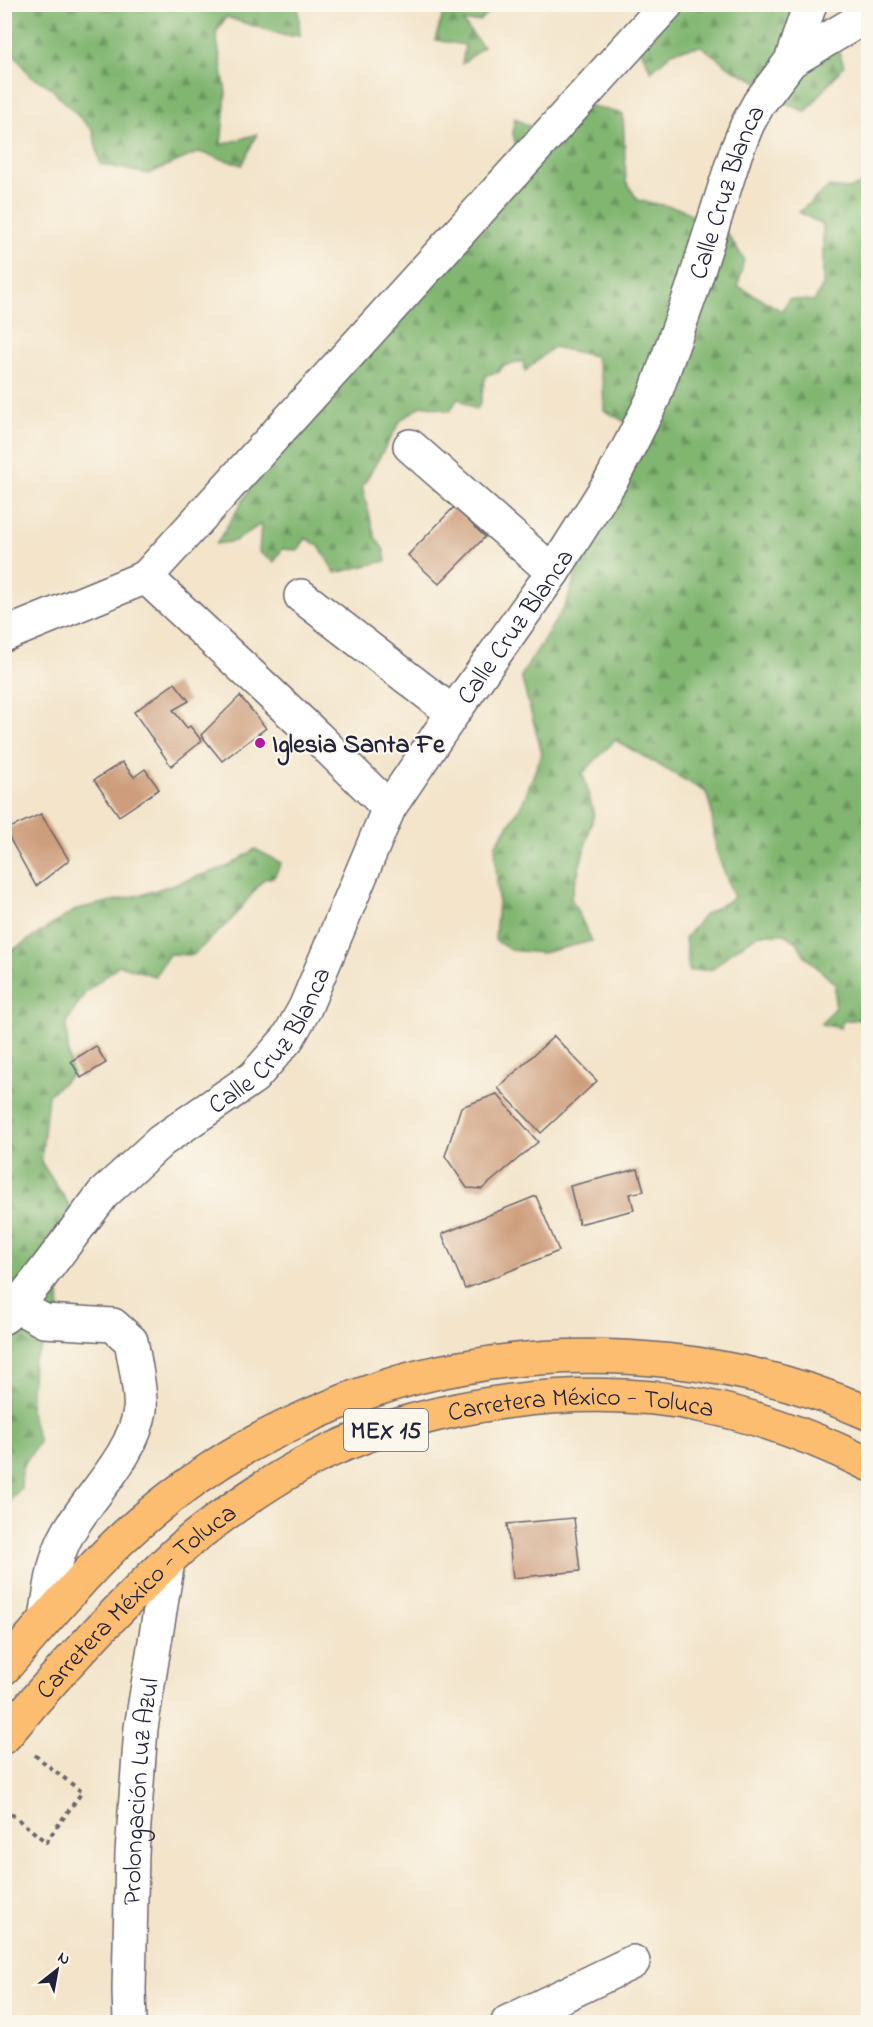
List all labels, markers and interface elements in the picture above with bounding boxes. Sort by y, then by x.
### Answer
street label: Calle Cruz Blanca [681,99,776,285]
street label: Calle Cruz Blanca [449,542,585,713]
place label: Iglesia Santa Fe [272,727,446,766]
marker: Iglesia Santa Fe [253,736,267,750]
street label: Calle Cruz Blanca [201,962,342,1125]
street label: Carretera México - Toluca [445,1379,717,1433]
road number: MEX 15 [344,1409,428,1451]
street label: Carretera México - Toluca [28,1496,246,1709]
street label: Prolongación Luz Azul [115,1676,171,1905]
north arrow [27,1940,87,2000]
text: N [53,1946,75,1972]

